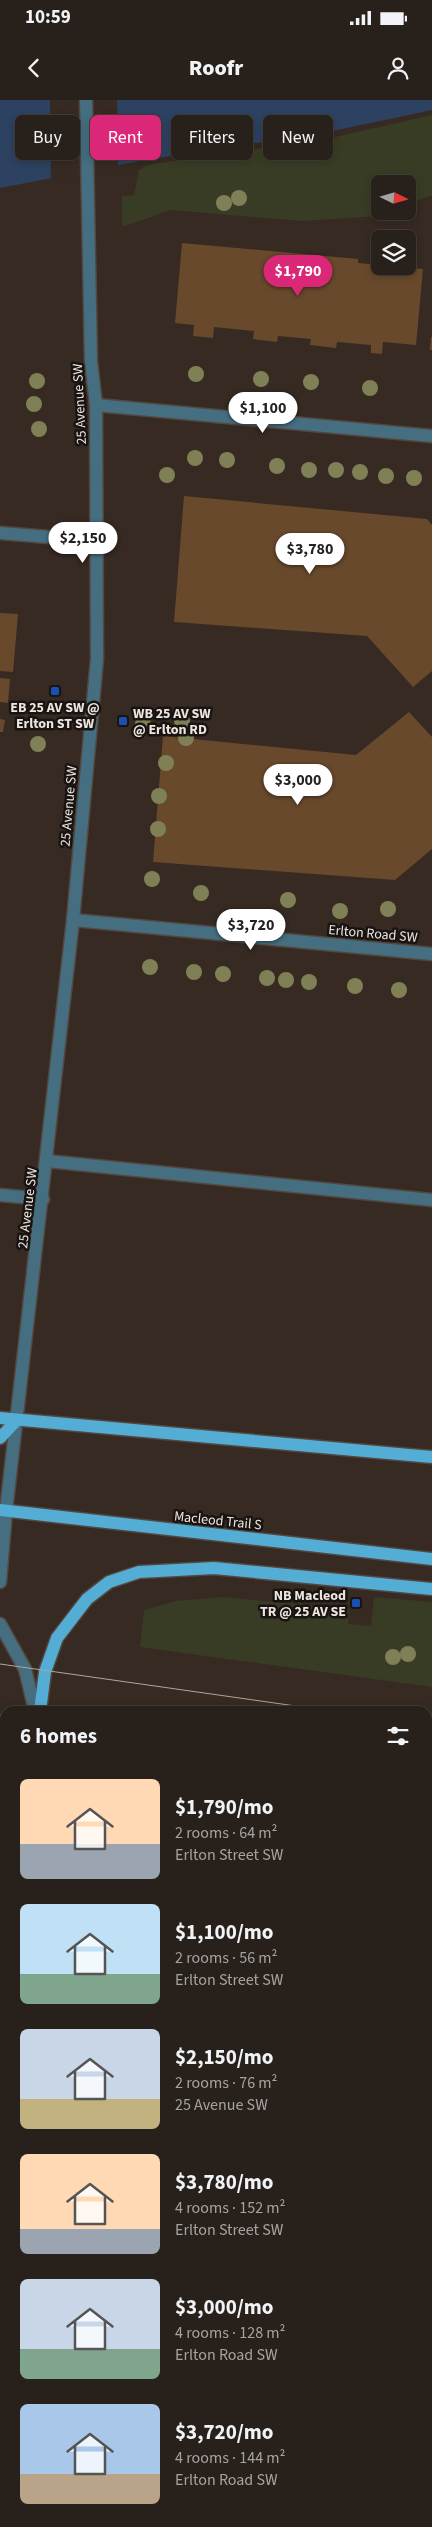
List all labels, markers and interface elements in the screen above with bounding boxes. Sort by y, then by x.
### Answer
text: 10:59 [25,4,71,31]
text: Roofr [189,52,243,84]
icon: back [20,54,48,82]
icon: person [384,54,412,82]
chip: Buy [15,115,80,160]
chip: Rent [90,115,161,160]
chip: Filters [171,115,253,160]
chip: New [263,115,333,160]
north arrow [371,175,416,220]
map controls [371,175,416,275]
button: layers [371,230,416,275]
pin: $1,790 [257,254,339,297]
text: $1,790 [274,260,322,282]
street label: 25 Avenue SW [68,363,92,445]
pin: $1,100 [222,392,304,434]
text: $1,100 [239,397,287,419]
pin: $2,150 [42,522,124,564]
text: $2,150 [59,527,107,549]
pin: $3,780 [269,532,351,575]
text: $3,780 [286,538,334,560]
marker: EB 25 AV SW @ Erlton ST SW [49,685,61,697]
place label: EB 25 AV SW @ Erlton ST SW [10,698,100,734]
place label: WB 25 AV SW @ Erlton RD [133,704,211,740]
marker: WB 25 AV SW @ Erlton RD [117,715,129,727]
pin: $3,000 [257,764,339,806]
street label: 25 Avenue SW [55,765,82,847]
text: $3,000 [274,769,322,791]
pin: $3,720 [210,908,292,951]
text: $3,720 [227,914,275,936]
street label: Erlton Road SW [327,920,418,948]
street label: 25 Avenue SW [13,1167,43,1250]
street label: Macleod Trail S [173,1506,263,1536]
place label: NB Macleod TR @ 25 AV SE [260,1586,346,1622]
marker: NB Macleod TR @ 25 AV SE [350,1597,362,1609]
text: 6 homes [20,1721,97,1751]
icon: filters [384,1722,412,1750]
text: $1,790/mo [175,1792,274,1822]
icon: home [60,1799,120,1859]
text: 2 rooms · 64 m² [175,1822,277,1844]
text: Erlton Street SW [175,1844,283,1866]
text: $1,100/mo [175,1917,274,1947]
icon: home [60,1924,120,1984]
text: 2 rooms · 56 m² [175,1947,277,1969]
text: Erlton Street SW [175,1969,283,1991]
text: $2,150/mo [175,2042,274,2072]
icon: home [60,2049,120,2109]
text: 2 rooms · 76 m² [175,2072,277,2094]
text: 25 Avenue SW [175,2094,268,2116]
text: $3,780/mo [175,2167,274,2197]
icon: home [60,2174,120,2234]
text: 4 rooms · 152 m² [175,2197,285,2219]
text: Erlton Street SW [175,2219,283,2241]
text: $3,000/mo [175,2292,274,2322]
icon: home [60,2299,120,2359]
text: 4 rooms · 128 m² [175,2322,285,2344]
text: Erlton Road SW [175,2344,278,2366]
text: $3,720/mo [175,2417,274,2447]
icon: home [60,2424,120,2484]
text: 4 rooms · 144 m² [175,2447,285,2469]
text: Erlton Road SW [175,2469,278,2491]

